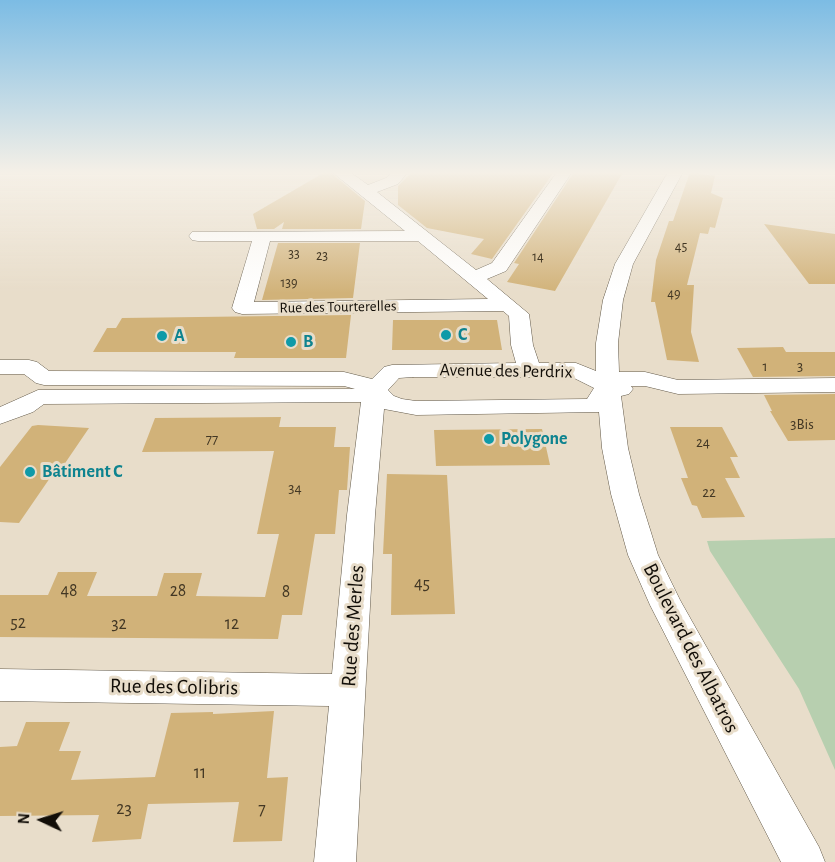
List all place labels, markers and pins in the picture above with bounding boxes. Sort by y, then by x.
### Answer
place label: C [458,324,467,346]
place label: A [174,325,185,347]
marker: C [439,328,453,342]
marker: A [155,329,169,343]
place label: B [303,331,313,353]
marker: B [284,335,298,349]
place label: Polygone [501,428,567,450]
marker: Polygone [482,432,496,446]
place label: Bâtiment C [42,461,123,483]
marker: Bâtiment C [23,465,37,479]

